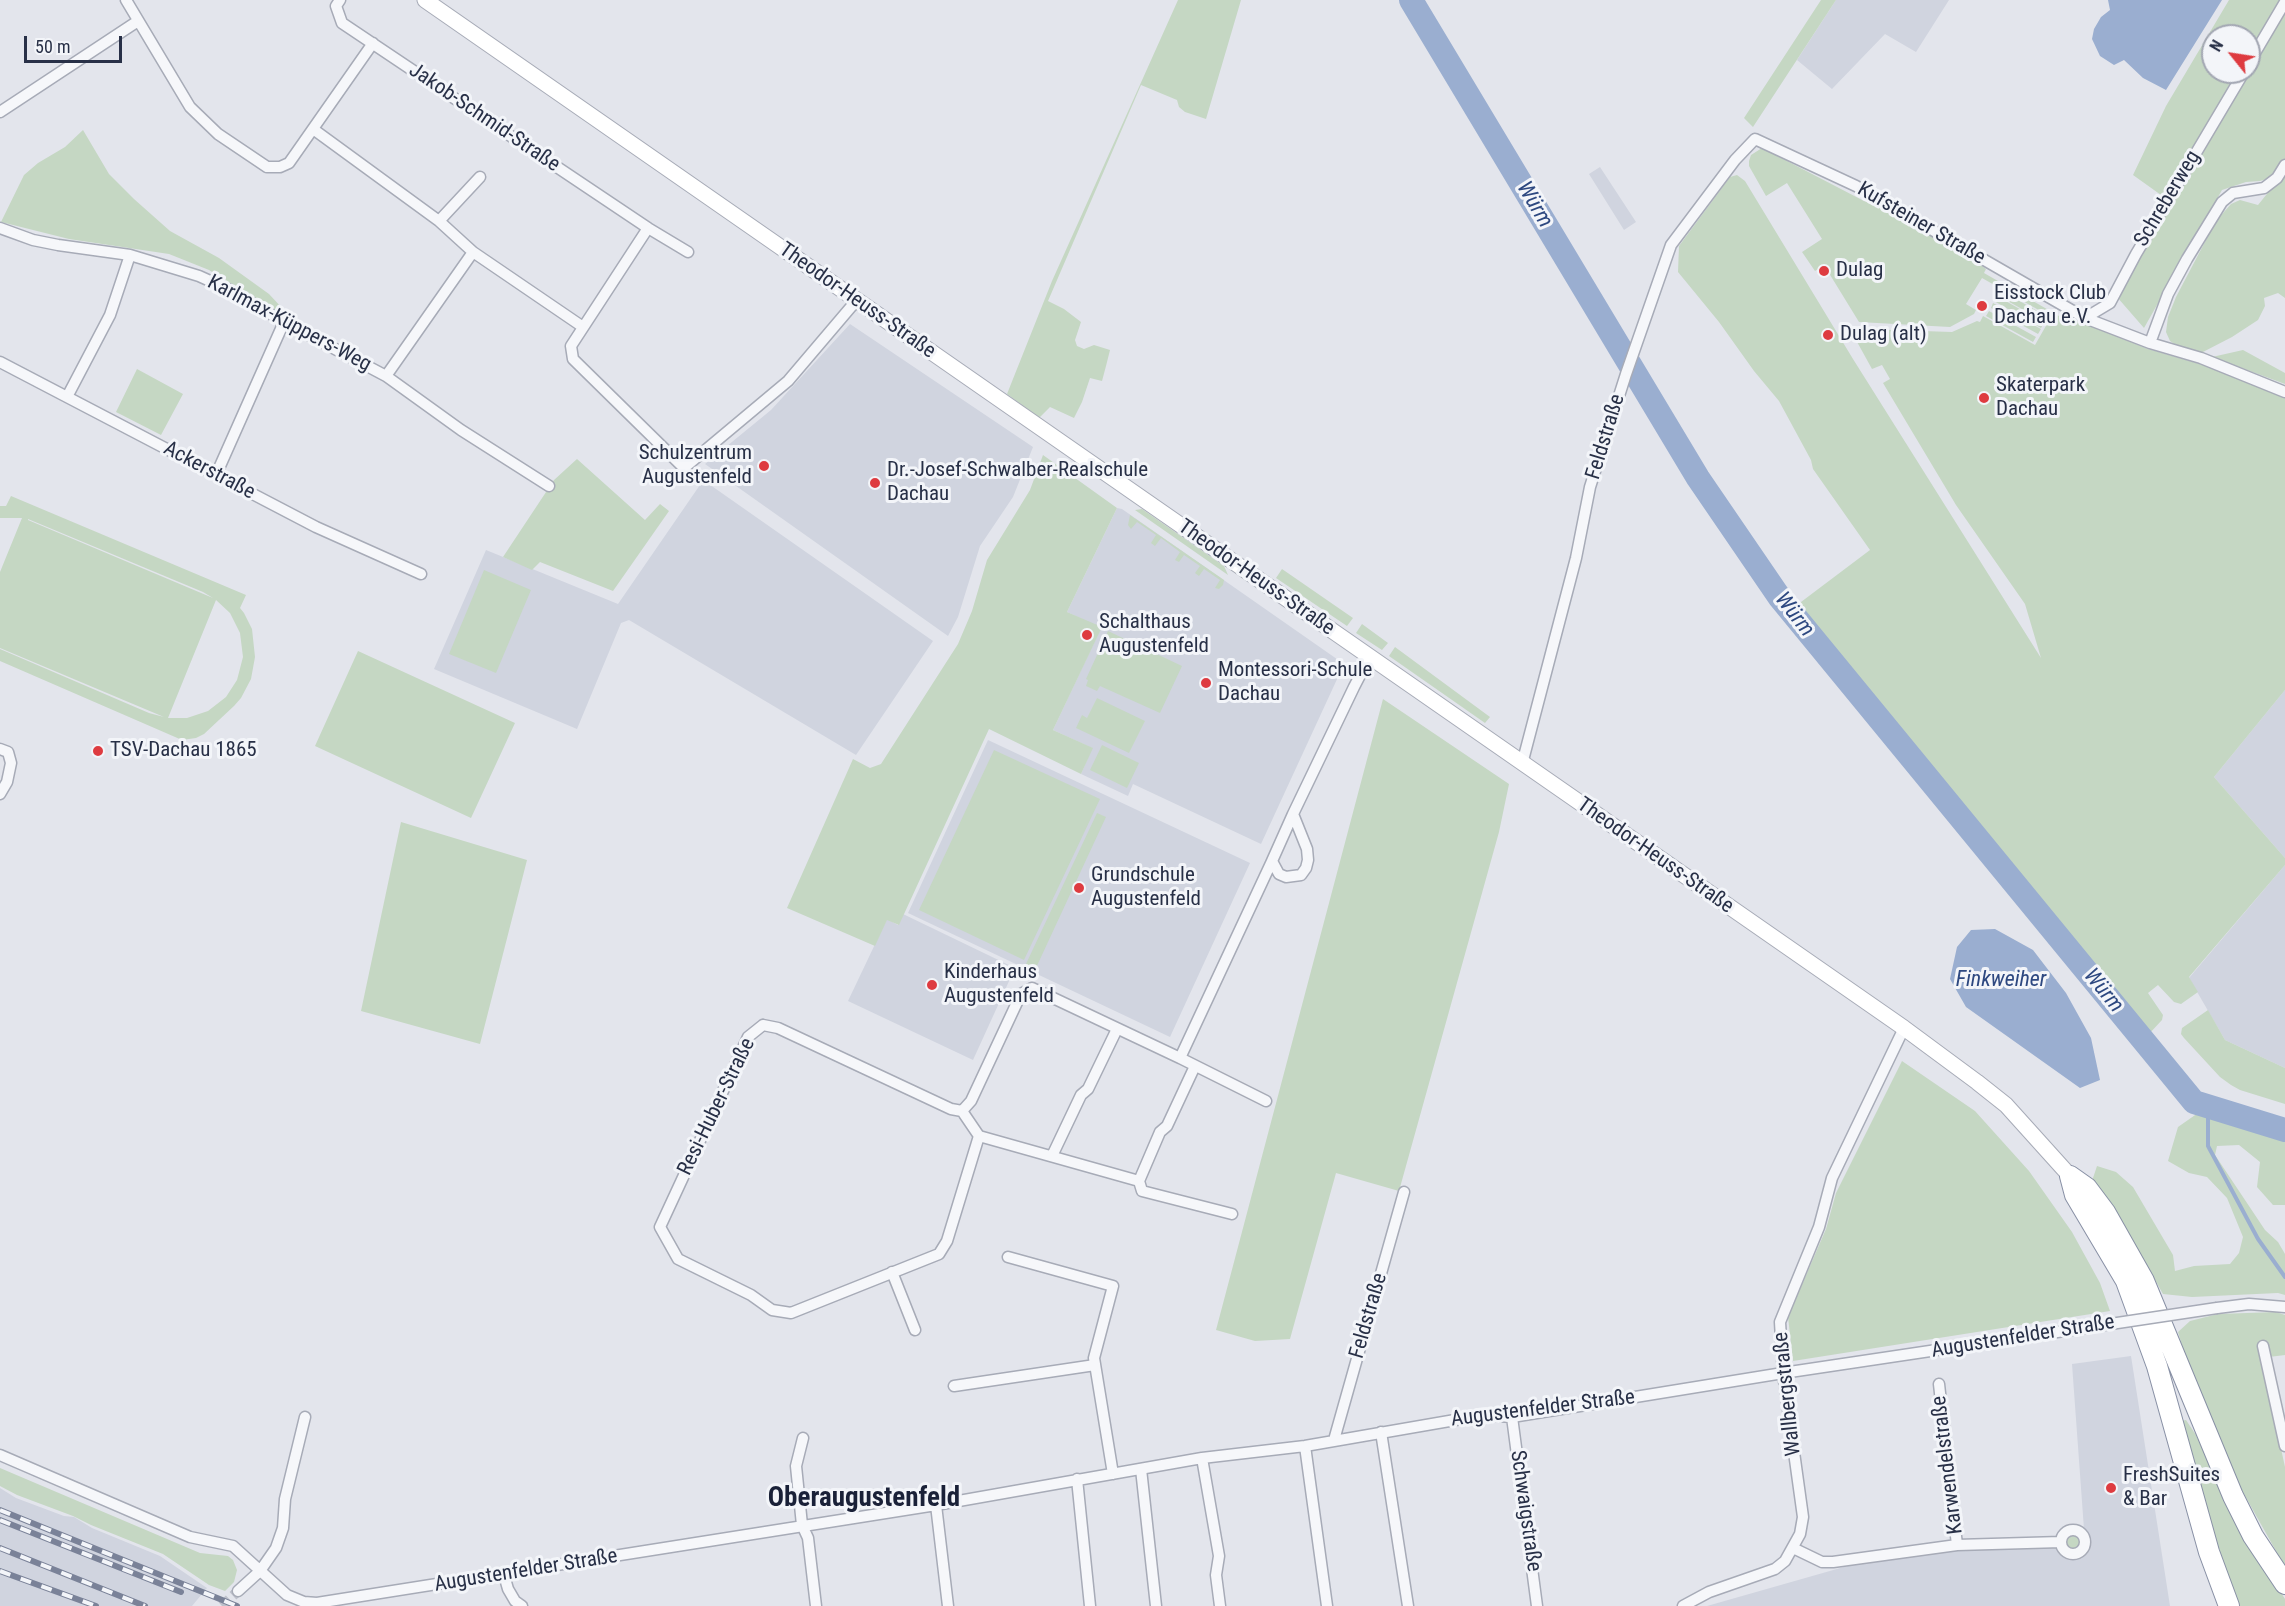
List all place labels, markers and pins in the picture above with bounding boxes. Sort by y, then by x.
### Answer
place label: Dulag [1836,258,1883,284]
marker: Dulag [1817,264,1831,278]
place label: Eisstock Club Dachau e.V. [1994,281,2106,331]
marker: Eisstock Club Dachau e.V. [1975,299,1989,313]
place label: Dulag (alt) [1840,322,1927,348]
marker: Dulag (alt) [1821,328,1835,342]
place label: Skaterpark Dachau [1996,373,2085,423]
marker: Skaterpark Dachau [1977,391,1991,405]
place label: Schulzentrum Augustenfeld [639,441,752,491]
place label: Dr.-Josef-Schwalber-Realschule Dachau [887,458,1148,508]
marker: Schulzentrum Augustenfeld [757,459,771,473]
marker: Dr.-Josef-Schwalber-Realschule Dachau [868,476,882,490]
place label: Schalthaus Augustenfeld [1099,610,1209,660]
marker: Schalthaus Augustenfeld [1080,628,1094,642]
place label: Montessori-Schule Dachau [1218,658,1372,708]
marker: Montessori-Schule Dachau [1199,676,1213,690]
place label: TSV-Dachau 1865 [110,738,257,764]
marker: TSV-Dachau 1865 [91,744,105,758]
place label: Grundschule Augustenfeld [1091,863,1201,913]
marker: Grundschule Augustenfeld [1072,881,1086,895]
place label: Kinderhaus Augustenfeld [944,960,1054,1010]
marker: Kinderhaus Augustenfeld [925,978,939,992]
place label: FreshSuites & Bar [2123,1463,2220,1513]
marker: FreshSuites & Bar [2104,1481,2118,1495]

